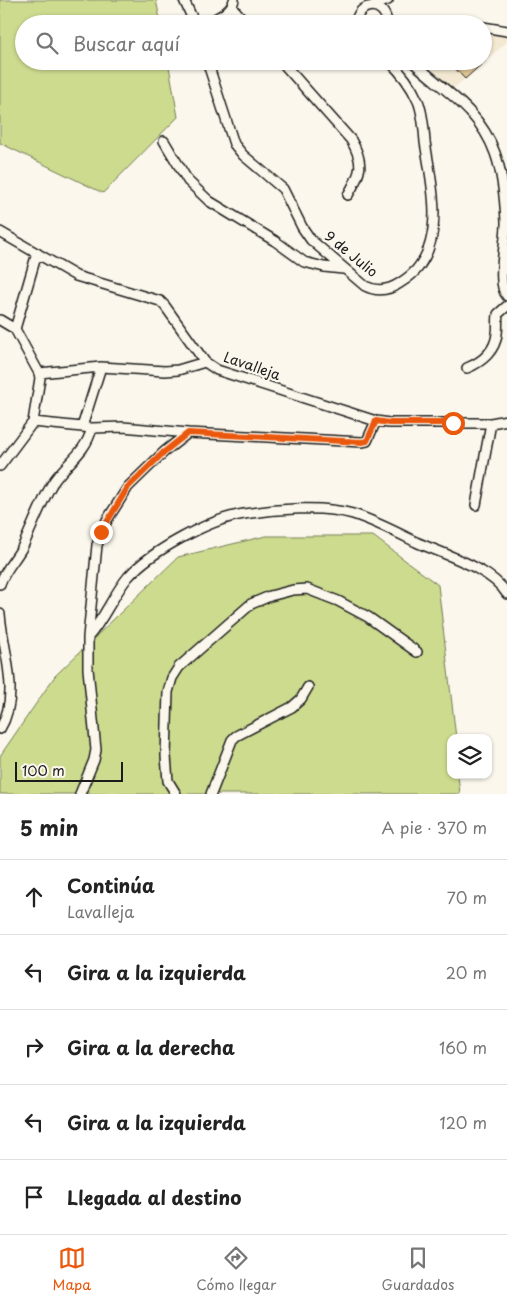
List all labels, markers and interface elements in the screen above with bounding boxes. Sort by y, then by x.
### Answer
search box [15,15,492,70]
icon: search [33,29,61,57]
text: Buscar aquí [73,29,180,57]
street label: 9 de Julio [320,225,383,282]
street label: Lavalleja [221,346,284,385]
route start [442,412,465,435]
route end [90,521,113,544]
map controls [447,734,492,779]
button: layers [447,734,492,779]
scale bar [15,759,122,782]
text: 100 m [22,760,65,781]
text: 5 min [20,811,78,843]
text: A pie · 370 m [382,815,487,839]
text: Continúa [67,871,155,899]
icon: ahead [20,883,48,911]
text: 70 m [447,885,487,909]
text: Lavalleja [67,899,134,923]
icon: left [20,958,48,986]
text: Gira a la izquierda [67,958,246,986]
text: 20 m [446,960,487,984]
icon: right [20,1033,48,1061]
text: Gira a la derecha [67,1033,235,1061]
text: 160 m [439,1035,487,1059]
icon: left [20,1108,48,1136]
text: Gira a la izquierda [67,1108,246,1136]
text: 120 m [440,1110,487,1134]
icon: arrive [20,1183,48,1211]
text: Llegada al destino [67,1183,241,1211]
tab: Mapa [53,1244,91,1295]
tab: Cómo llegar [196,1244,276,1295]
tab: Guardados [382,1244,454,1295]

